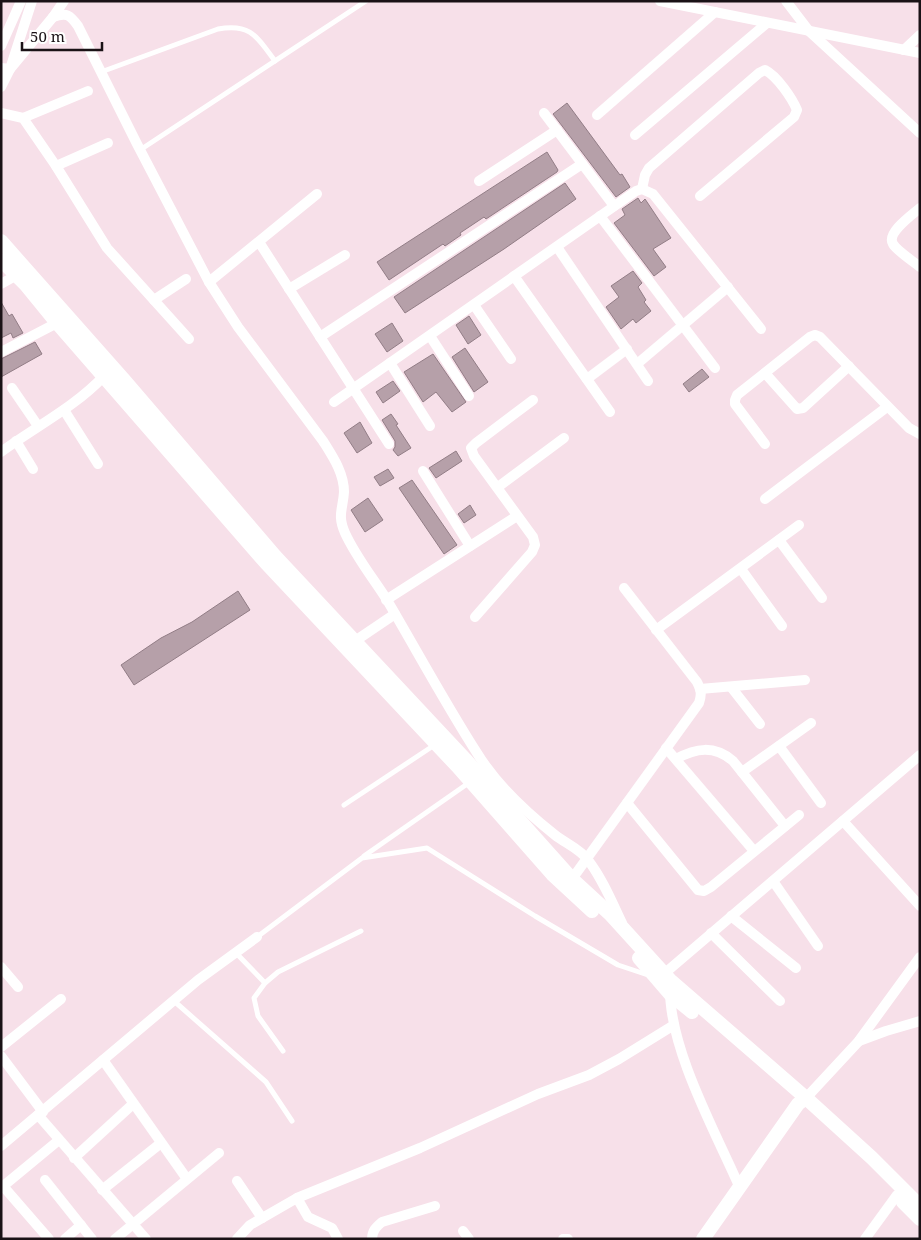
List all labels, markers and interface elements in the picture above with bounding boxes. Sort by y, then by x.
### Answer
scale bar [22,20,102,52]
text: 50 m [30,26,65,46]

